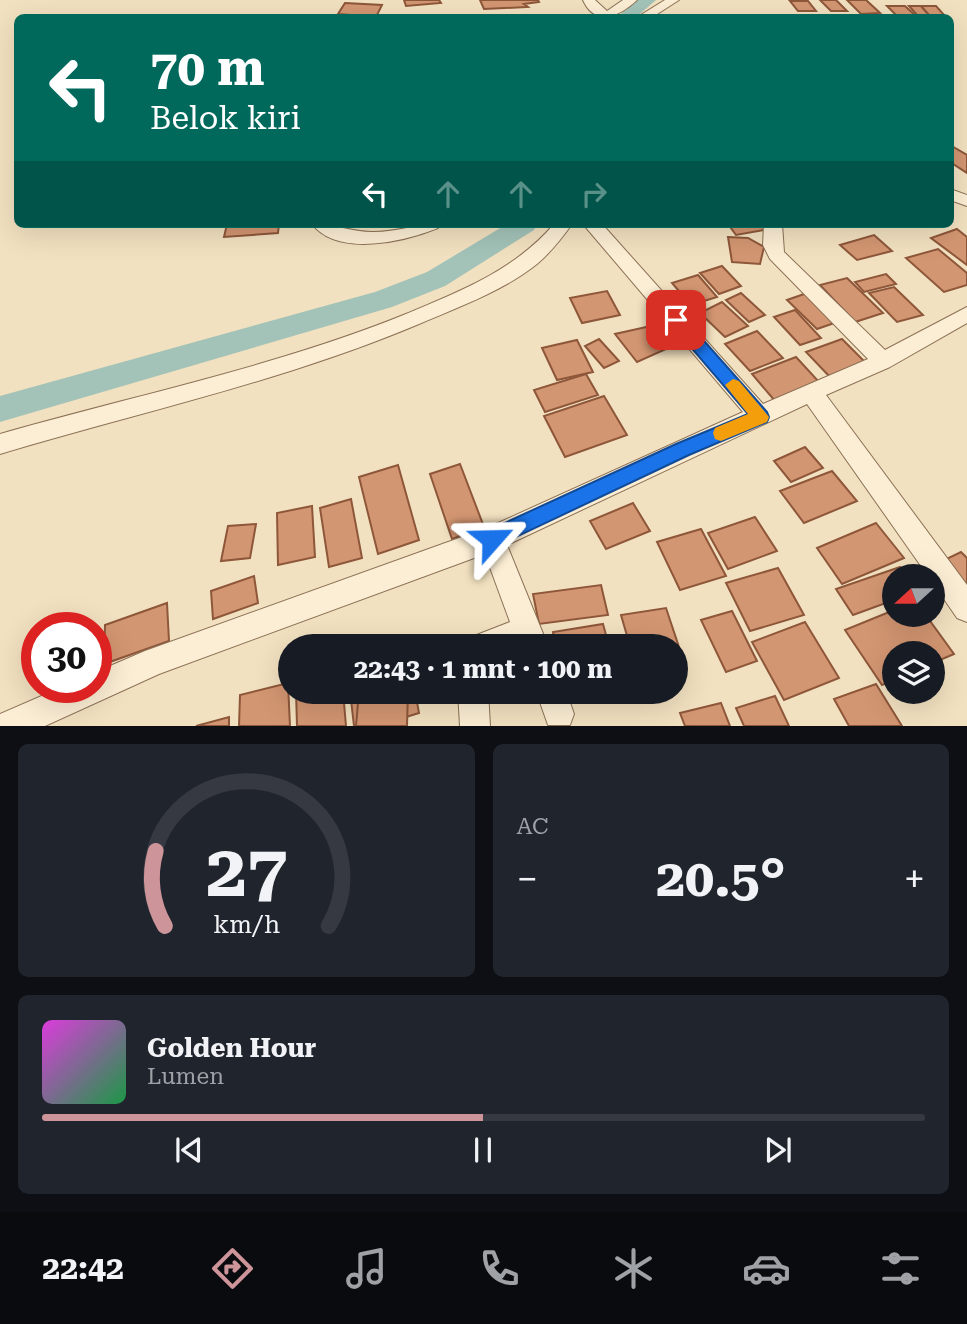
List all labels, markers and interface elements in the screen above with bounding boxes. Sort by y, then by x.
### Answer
text: 70 m [150,40,265,97]
icon: left [35,42,126,133]
text: Belok kiri [150,99,301,137]
icon: left [356,175,394,213]
icon: ahead [429,175,467,213]
icon: ahead [502,175,540,213]
icon: right [575,175,613,213]
pin [646,290,706,350]
icon: arrive [657,301,695,339]
position arrow [455,502,529,576]
north arrow [882,564,945,626]
map controls [882,564,945,704]
speed limit sign: 30 [21,612,112,703]
button: layers [882,641,945,704]
text: 22:43 · 1 mnt · 100 m [354,654,612,684]
text: AC [517,813,549,840]
text: 27 [205,830,287,915]
text: 20.5° [656,848,786,909]
text: − [517,857,538,901]
text: + [904,857,925,901]
text: km/h [213,910,280,939]
text: Golden Hour [147,1033,316,1063]
text: Lumen [147,1063,224,1090]
icon: previous [170,1131,208,1169]
icon: pause [464,1131,502,1169]
icon: next [759,1131,797,1169]
icon: directions [208,1244,257,1293]
icon: music [342,1244,391,1293]
icon: phone [475,1244,524,1293]
icon: climate [609,1244,658,1293]
icon: car [742,1244,791,1293]
icon: filters [876,1244,925,1293]
text: 22:42 [42,1249,124,1287]

